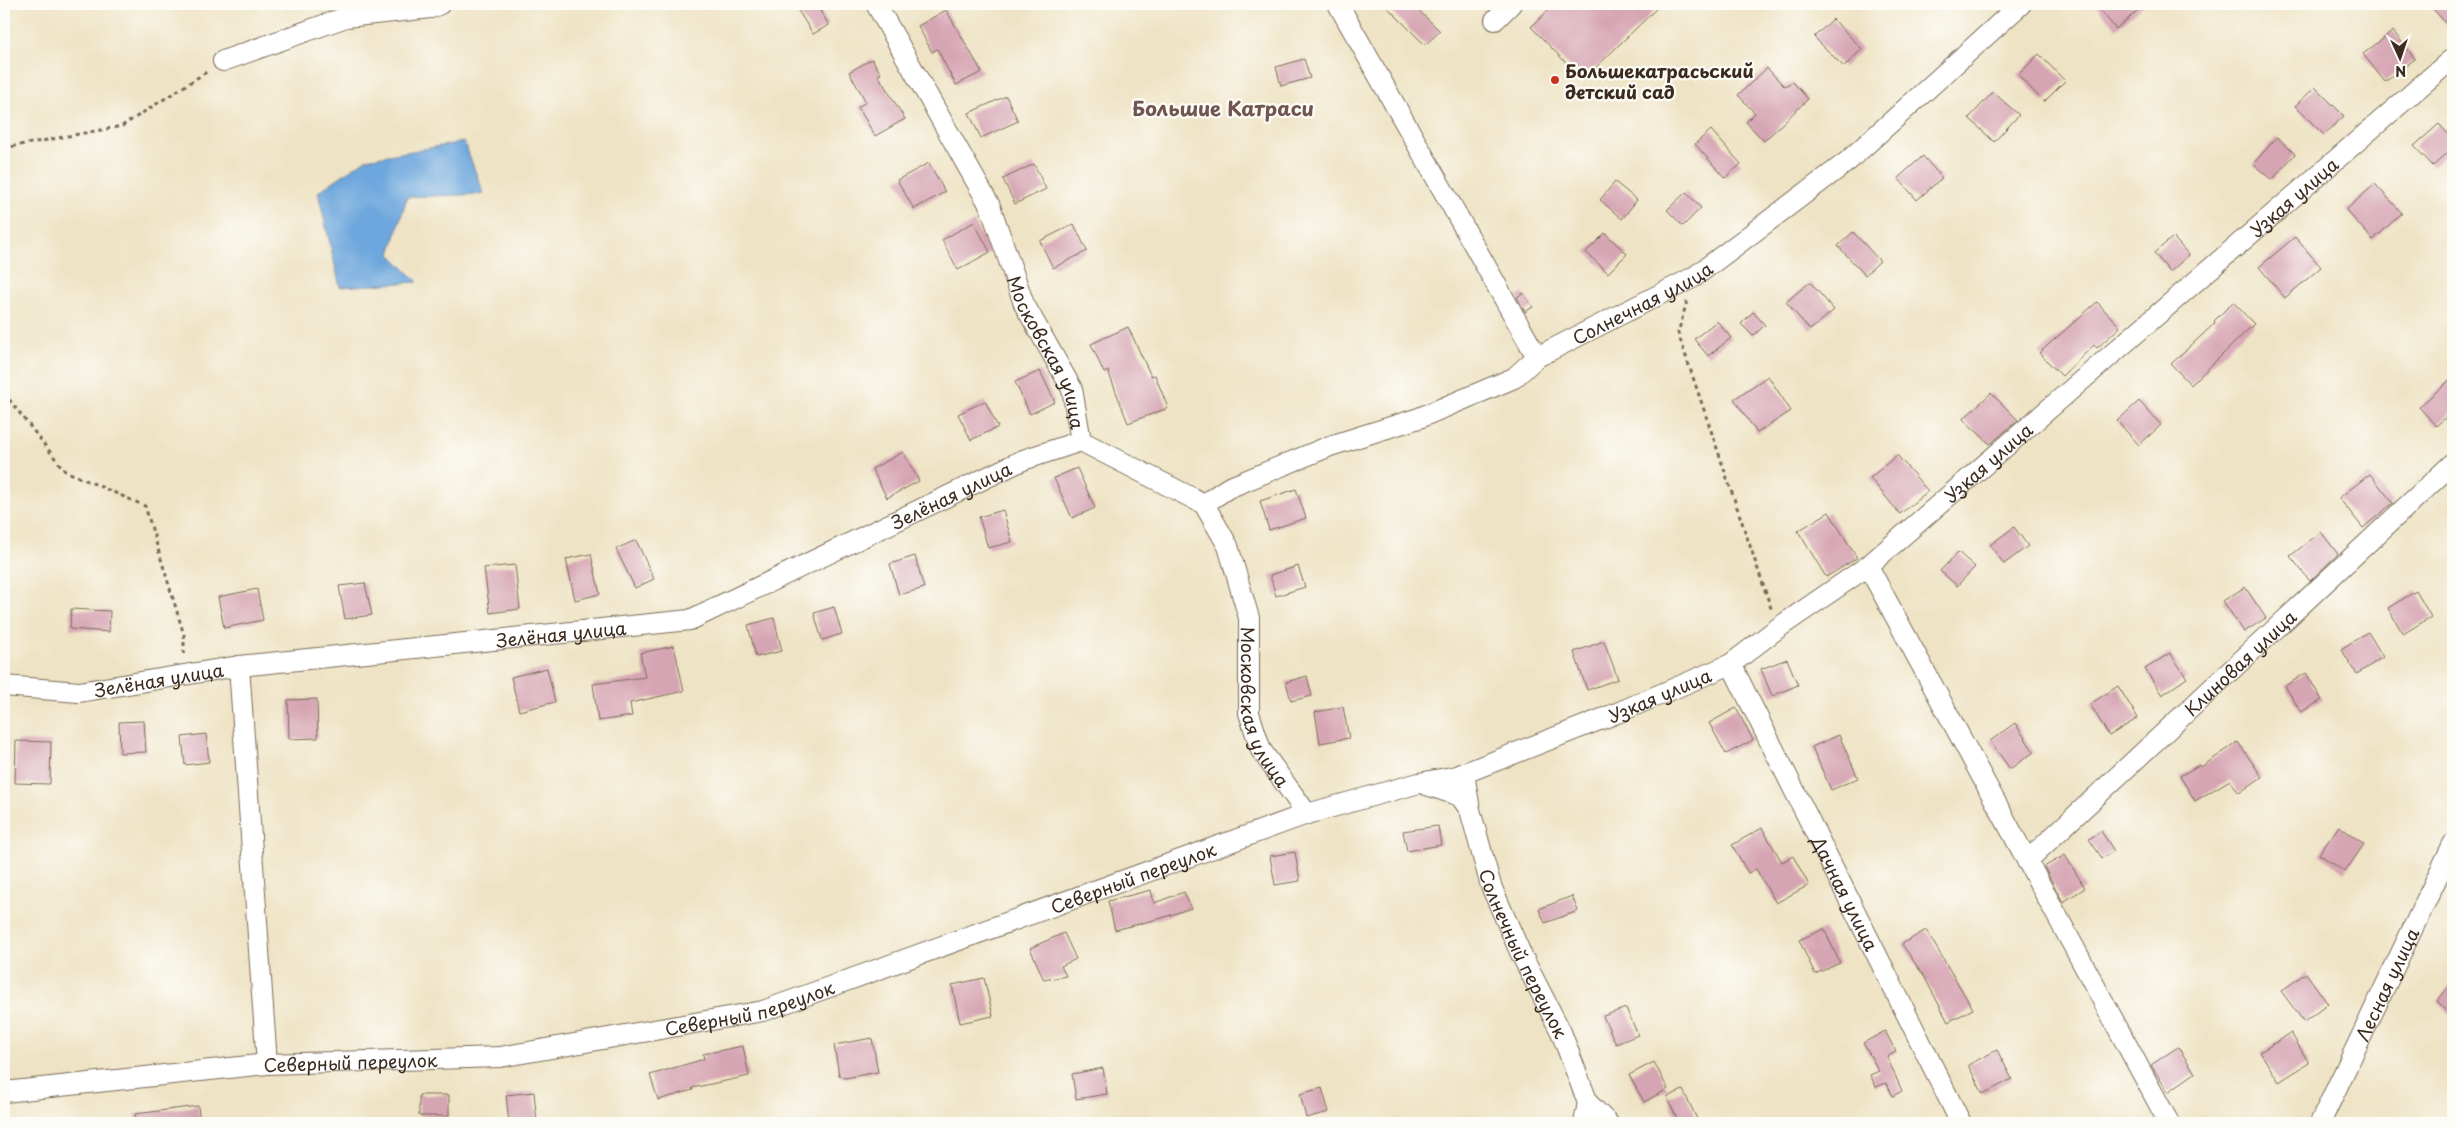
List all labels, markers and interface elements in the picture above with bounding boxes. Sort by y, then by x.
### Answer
north arrow [2374,32,2424,82]
place label: Большекатрасьский детский сад [1565,57,1754,105]
text: N [2395,61,2407,82]
marker: Большекатрасьский детский сад [1549,74,1561,86]
district label: Большие Катраси [1132,93,1314,123]
street label: Узкая улица [2243,150,2344,243]
street label: Солнечная улица [1567,254,1718,350]
street label: Московская улица [1002,272,1092,432]
street label: Узкая улица [1937,415,2039,508]
street label: Зелёная улица [886,454,1016,535]
street label: Клиновая улица [2177,603,2302,722]
street label: Зелёная улица [495,613,628,653]
street label: Московская улица [1236,627,1297,793]
street label: Зелёная улица [92,655,226,703]
street label: Узкая улица [1604,660,1716,729]
street label: Дачная улица [1805,830,1886,956]
street label: Северный переулок [1046,835,1220,919]
street label: Солнечный переулок [1473,866,1575,1043]
street label: Лесная улица [2348,922,2425,1045]
street label: Северный переулок [663,973,838,1041]
street label: Северный переулок [263,1045,438,1078]

